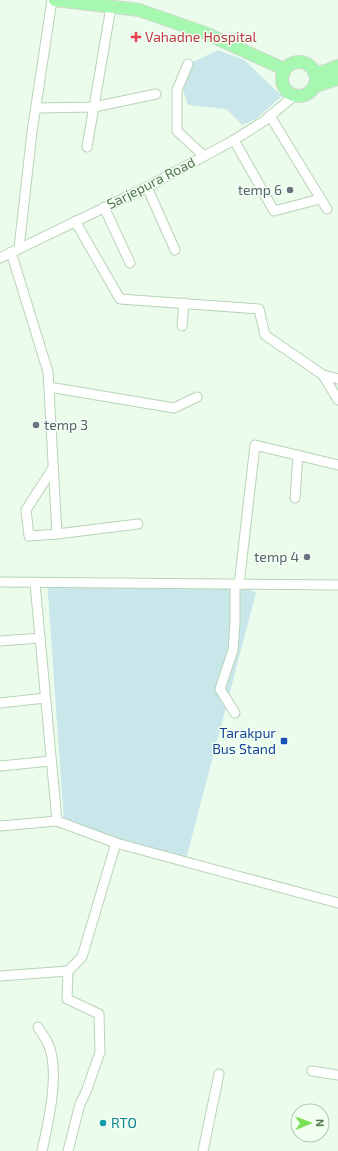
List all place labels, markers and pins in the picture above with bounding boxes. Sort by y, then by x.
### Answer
place label: Vahadne Hospital [145,28,257,45]
marker: Vahadne Hospital [130,31,142,43]
place label: temp 6 [238,181,282,198]
marker: temp 6 [285,185,295,195]
place label: temp 3 [44,416,88,433]
marker: temp 3 [31,420,41,430]
place label: temp 4 [254,548,299,565]
marker: temp 4 [302,552,312,562]
place label: Tarakpur Bus Stand [212,724,276,757]
marker: Tarakpur Bus Stand [279,736,289,746]
place label: RTO [111,1114,137,1131]
marker: RTO [98,1118,108,1128]

